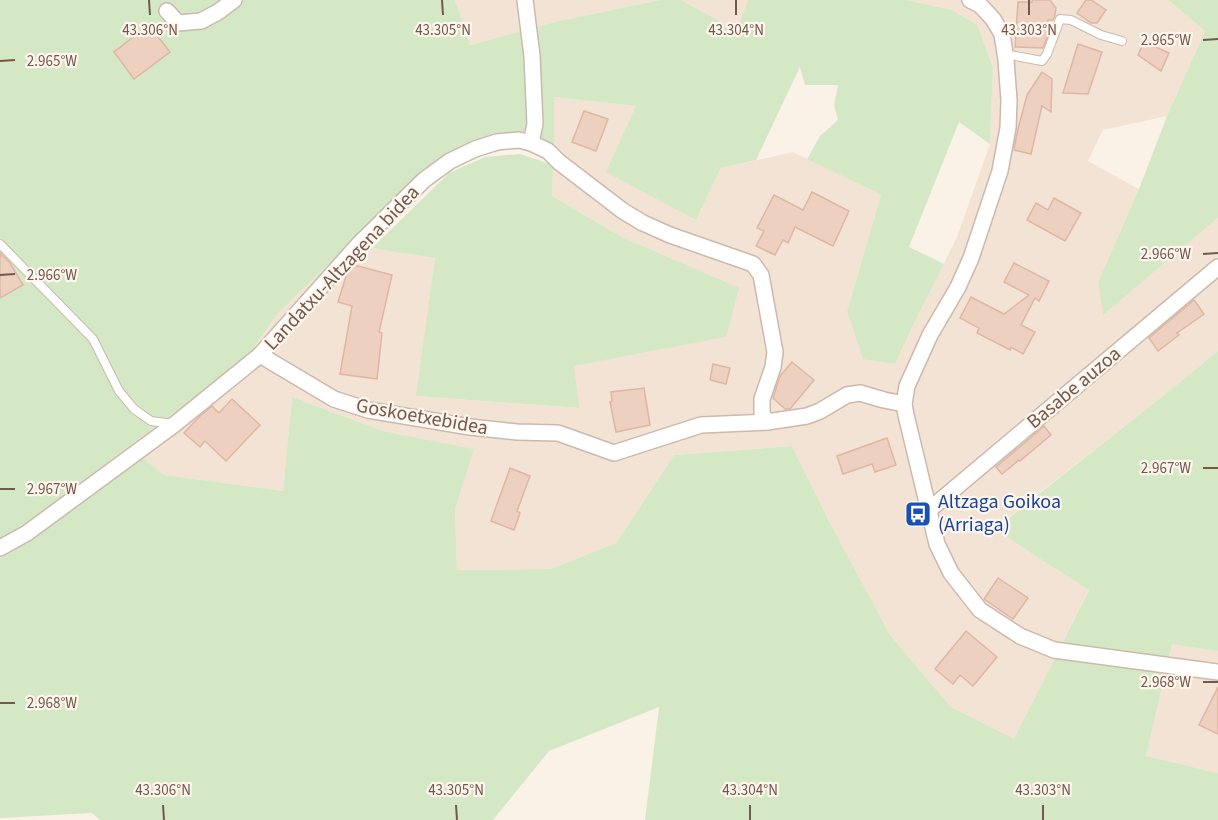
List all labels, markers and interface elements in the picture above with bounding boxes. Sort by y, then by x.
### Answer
text: 43.306°N [122,20,178,41]
text: 43.305°N [415,20,471,41]
text: 43.304°N [708,20,764,41]
text: 43.303°N [1001,20,1057,41]
text: 2.965°W [1141,30,1191,51]
text: 2.965°W [27,51,77,72]
street label: Landatxu-Altzagena bidea [258,179,426,357]
text: 2.966°W [1141,244,1191,265]
text: 2.966°W [27,265,77,286]
street label: Basabe auzoa [1021,340,1127,436]
street label: Goskoetxebidea [354,392,490,442]
text: 2.967°W [1141,458,1191,479]
text: 2.967°W [27,479,77,500]
place label: Altzaga Goikoa (Arriaga) [938,488,1061,539]
bus stop icon: Altzaga Goikoa (Arriaga) [903,499,933,529]
text: 2.968°W [1141,672,1191,693]
text: 2.968°W [27,693,77,714]
text: 43.306°N [135,780,191,801]
text: 43.305°N [428,780,484,801]
text: 43.304°N [722,780,778,801]
text: 43.303°N [1015,780,1071,801]

